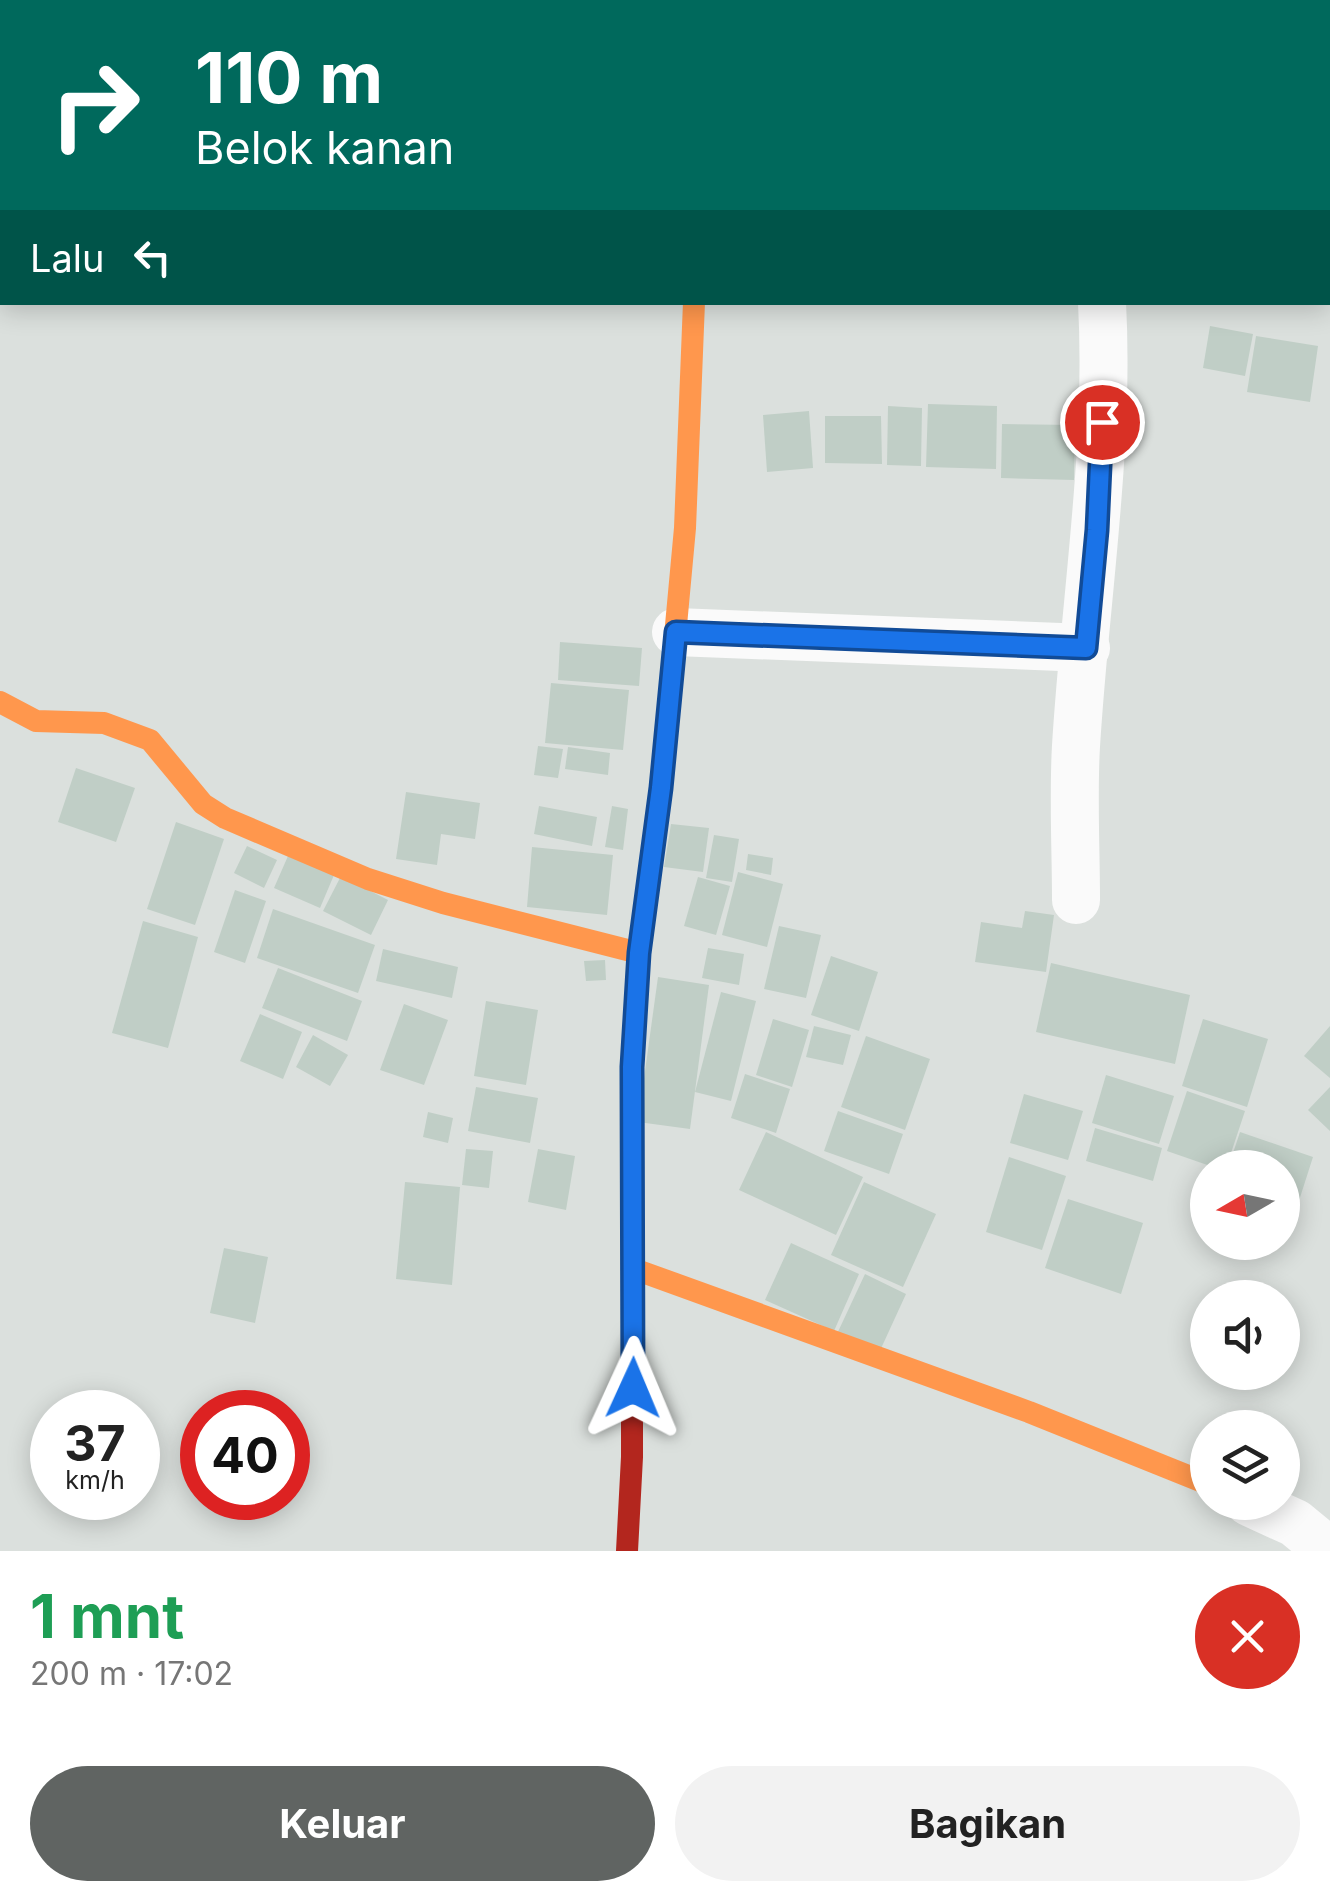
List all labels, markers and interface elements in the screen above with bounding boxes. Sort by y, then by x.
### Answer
text: 110 m [195,35,383,120]
icon: right [30,40,160,170]
text: Belok kanan [195,120,454,175]
icon: left [125,230,180,285]
text: Lalu [30,235,105,281]
pin [1060,380,1145,465]
icon: arrive [1075,395,1130,450]
north arrow [1190,1150,1300,1260]
map controls [1190,1150,1300,1520]
button: sound [1190,1280,1300,1390]
position arrow [581,1336,685,1440]
speed limit sign: 40 [180,1390,310,1520]
button: layers [1190,1410,1300,1520]
text: 37 [64,1413,126,1473]
text: km/h [65,1465,125,1495]
text: 1 mnt [30,1580,184,1652]
button: close [1195,1584,1300,1689]
text: 200 m · 17:02 [30,1654,233,1693]
button: Keluar [30,1766,655,1881]
button: Bagikan [675,1766,1300,1881]

